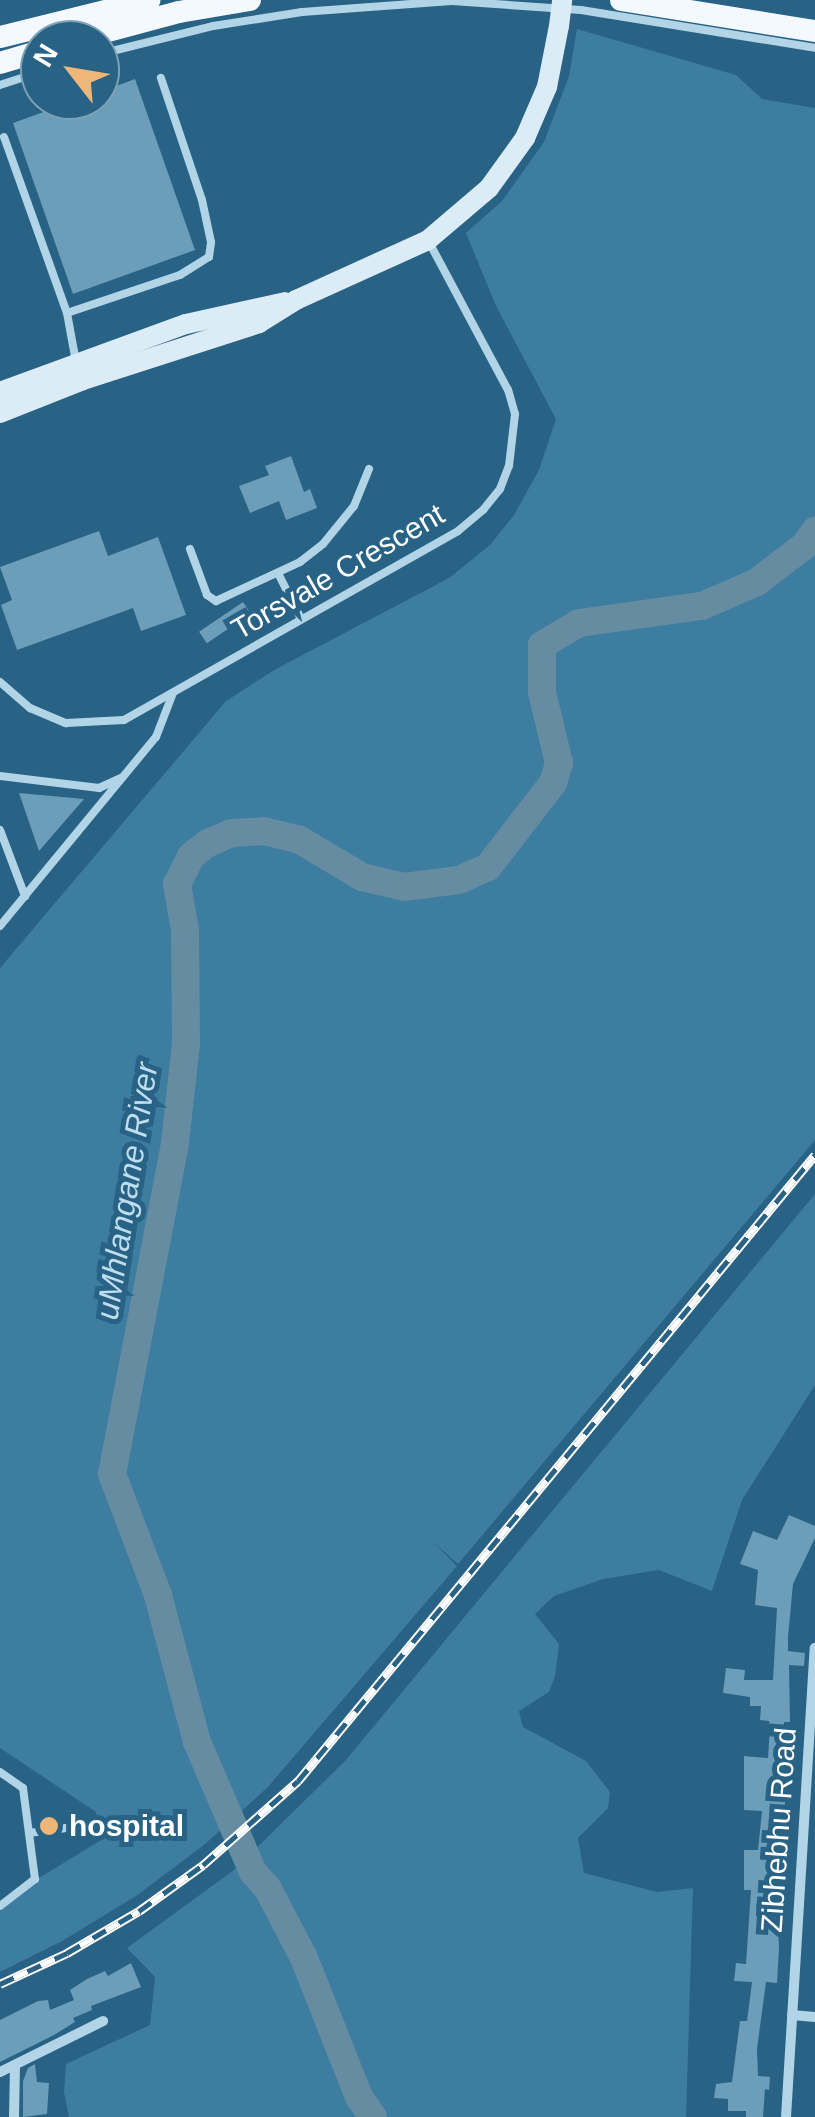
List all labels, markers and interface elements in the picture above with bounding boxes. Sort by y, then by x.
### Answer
north arrow [20,20,120,120]
text: N [27,39,64,72]
street label: Torsvale Crescent [225,496,451,648]
water label: uMhlangane River [88,1060,166,1322]
street label: Zibhebhu Road [754,1726,804,1934]
place label: hospital [69,1808,184,1844]
marker: hospital [38,1815,60,1837]

